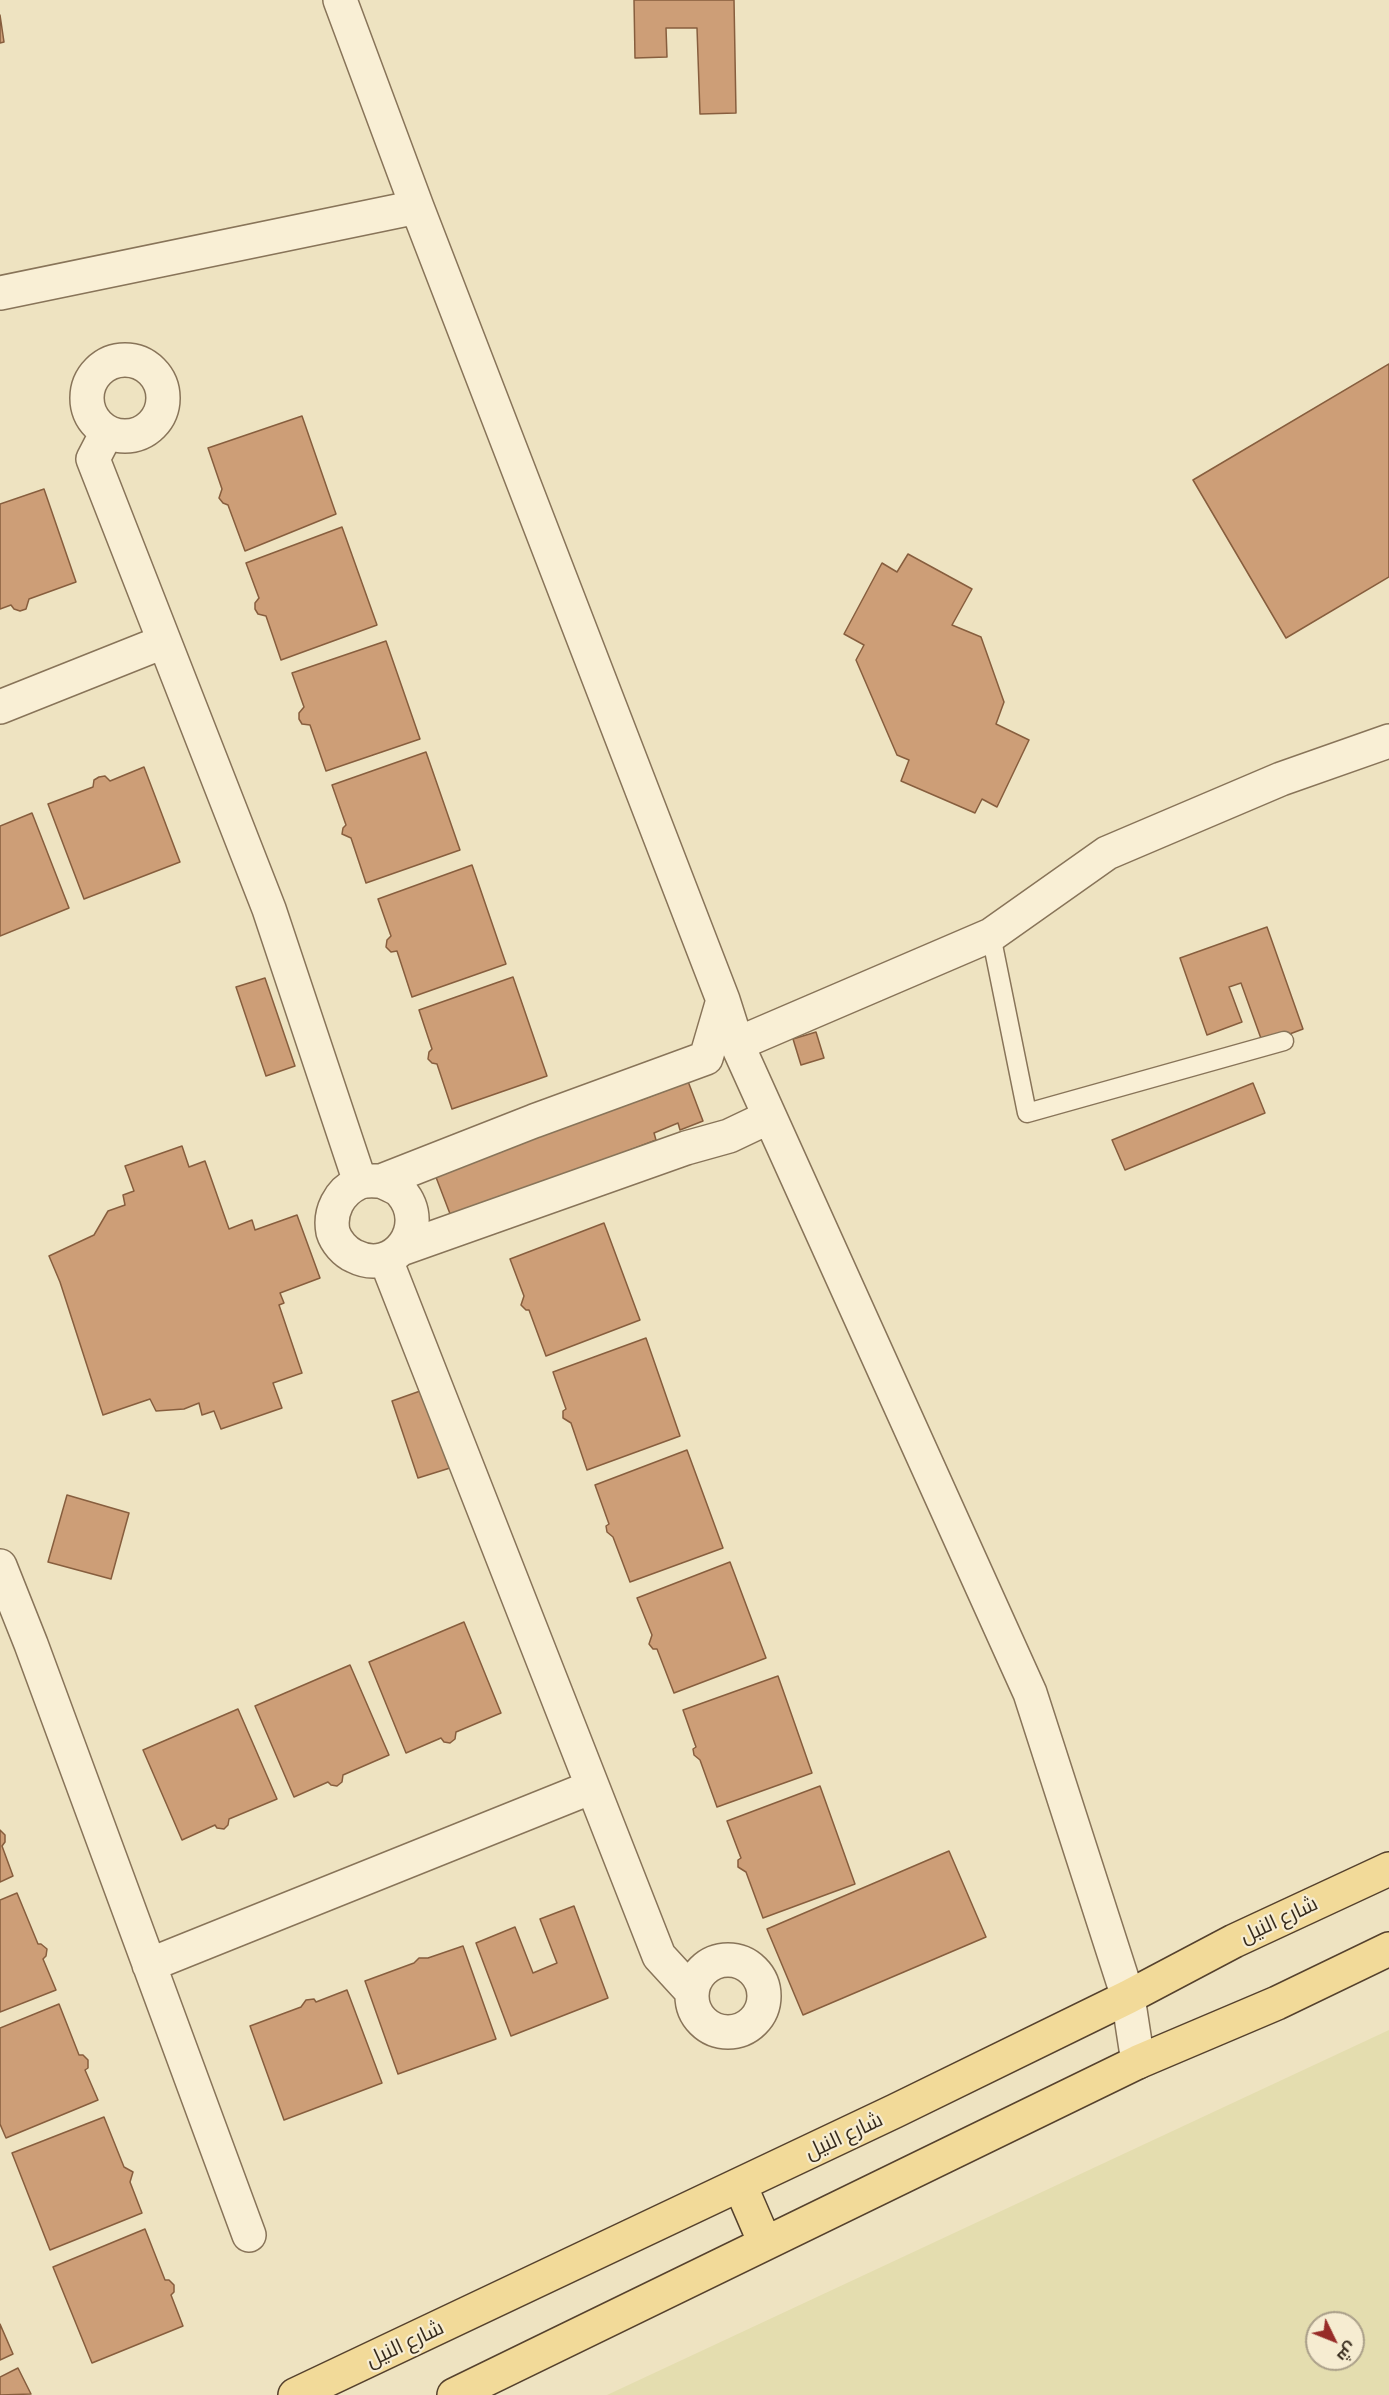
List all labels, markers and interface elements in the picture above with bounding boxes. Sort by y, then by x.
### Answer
street label: شارع النيل [1236,1891,1322,1949]
street label: شارع النيل [801,2107,887,2165]
north arrow [1305,2311,1365,2371]
street label: شارع النيل [362,2315,448,2373]
text: ش [1334,2339,1360,2366]

